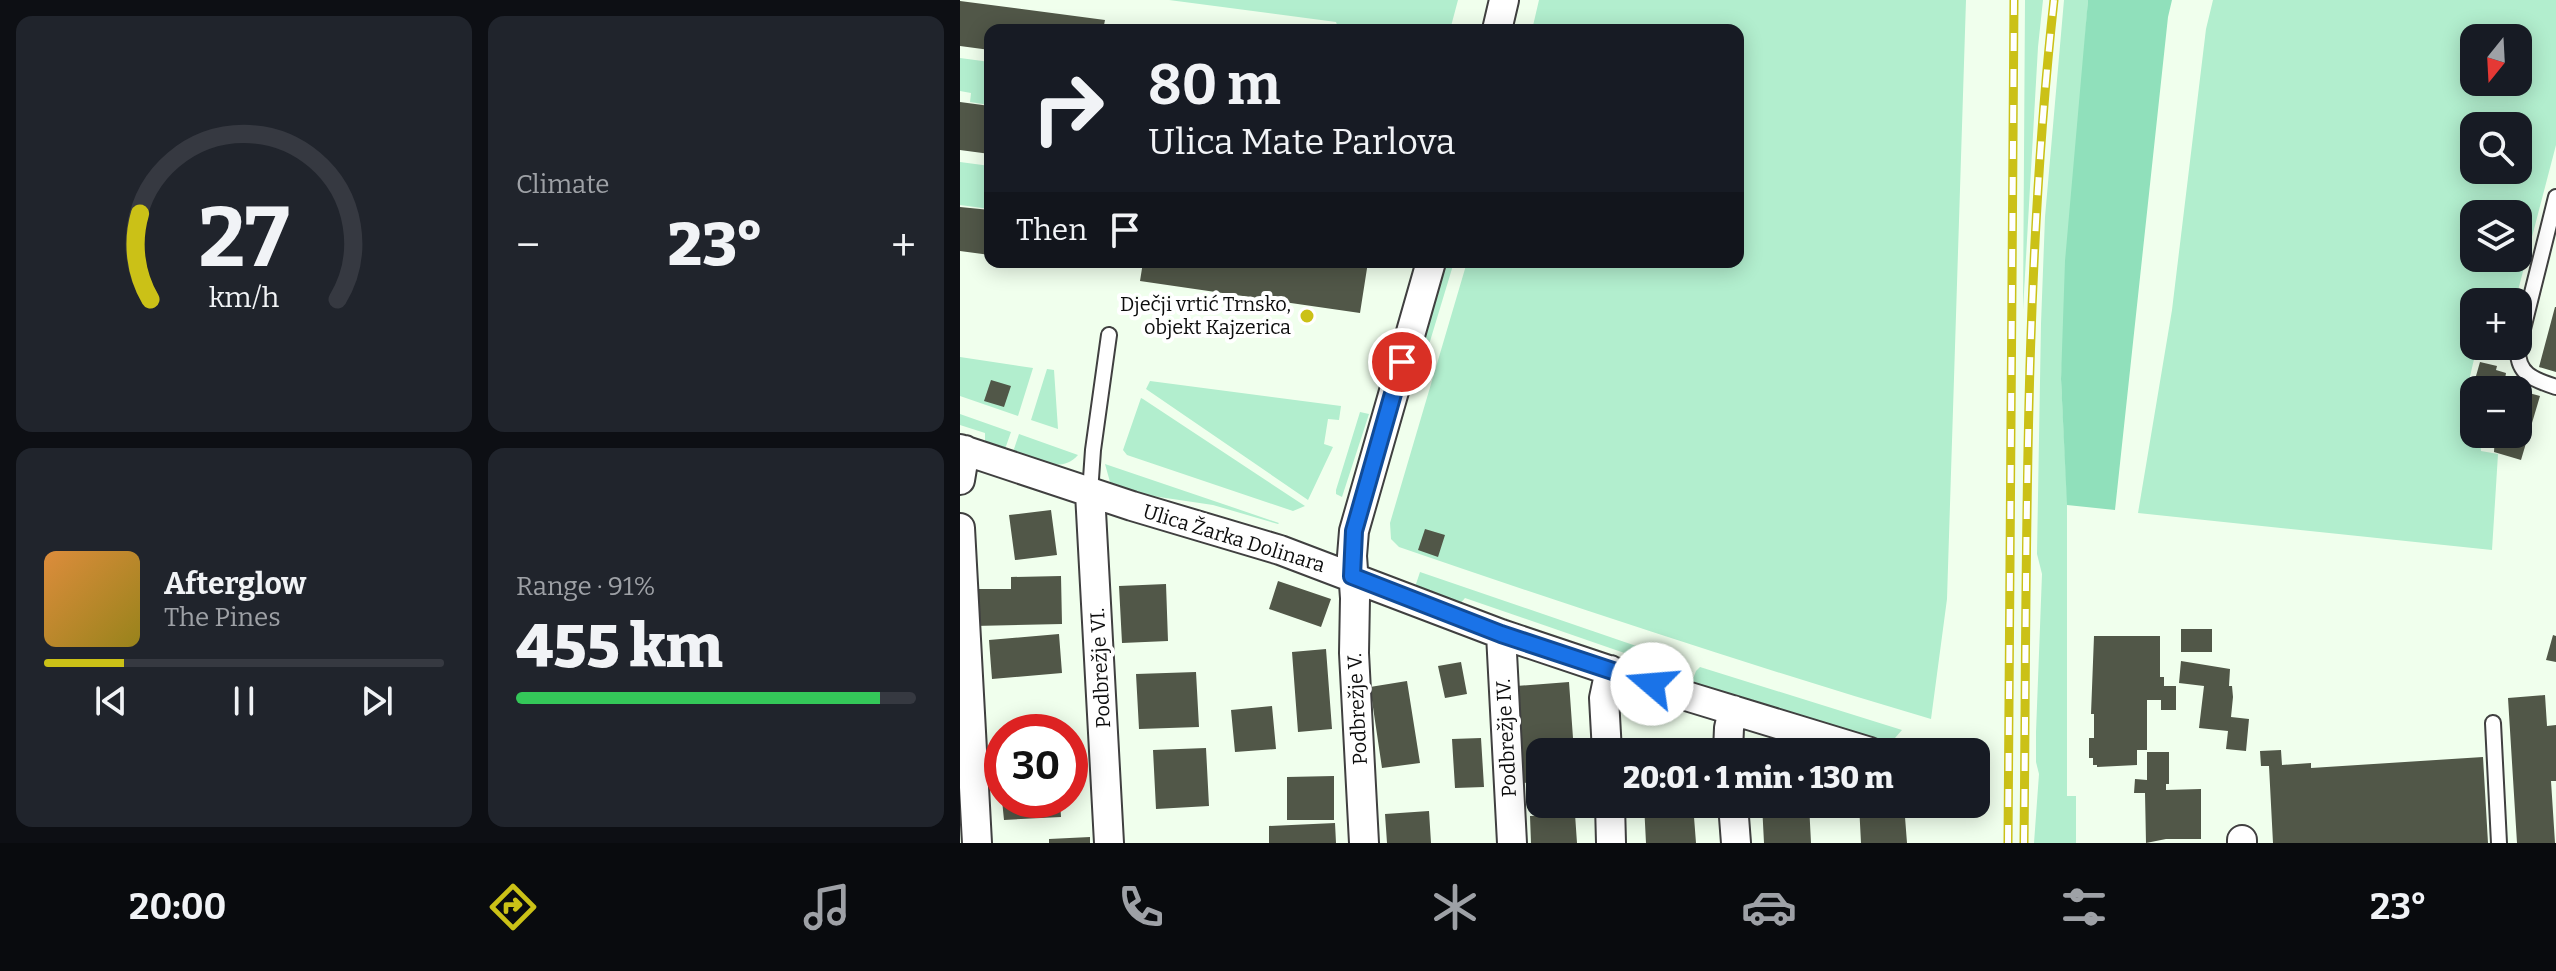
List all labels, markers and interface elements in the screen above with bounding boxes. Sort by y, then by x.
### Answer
north arrow [2460,24,2532,96]
map controls [2460,24,2532,448]
text: 80 m [1148,52,1281,119]
icon: right [1016,56,1120,160]
button: search [2460,112,2532,184]
text: Ulica Mate Parlova [1148,120,1455,164]
text: Climate [516,169,610,200]
text: 27 [198,187,290,287]
button: layers [2460,200,2532,272]
icon: arrive [1103,208,1147,252]
text: 23° [668,209,763,281]
text: Then [1016,212,1087,248]
text: − [516,219,540,272]
text: + [891,219,916,272]
text: km/h [209,280,280,315]
button: + [2460,288,2532,360]
place label: Dječji vrtić Trnsko, objekt Kajzerica [1120,292,1291,340]
marker: Dječji vrtić Trnsko, objekt Kajzerica [1298,307,1316,325]
pin [1368,328,1436,396]
icon: arrive [1380,340,1424,384]
button: − [2460,376,2532,448]
street label: Ulica Žarka Dolinara [1140,499,1328,577]
text: Afterglow [164,566,306,602]
text: Range · 91% [516,571,655,602]
text: The Pines [164,602,281,633]
street label: Podbrežje VI. [1085,607,1116,729]
text: 455 km [516,611,723,683]
position arrow [1610,642,1694,726]
street label: Podbrežje V. [1342,652,1373,765]
street label: Podbrežje IV. [1491,678,1522,798]
icon: previous [89,679,133,723]
icon: pause [222,679,266,723]
icon: next [355,679,399,723]
speed limit sign: 30 [984,714,1088,818]
text: 20:01 · 1 min · 130 m [1623,760,1893,796]
icon: directions [485,879,541,935]
icon: music [799,879,855,935]
icon: phone [1113,879,1169,935]
icon: climate [1427,879,1483,935]
icon: car [1741,879,1797,935]
icon: filters [2056,879,2112,935]
text: 20:00 [129,885,226,929]
text: 23° [2370,885,2427,929]

